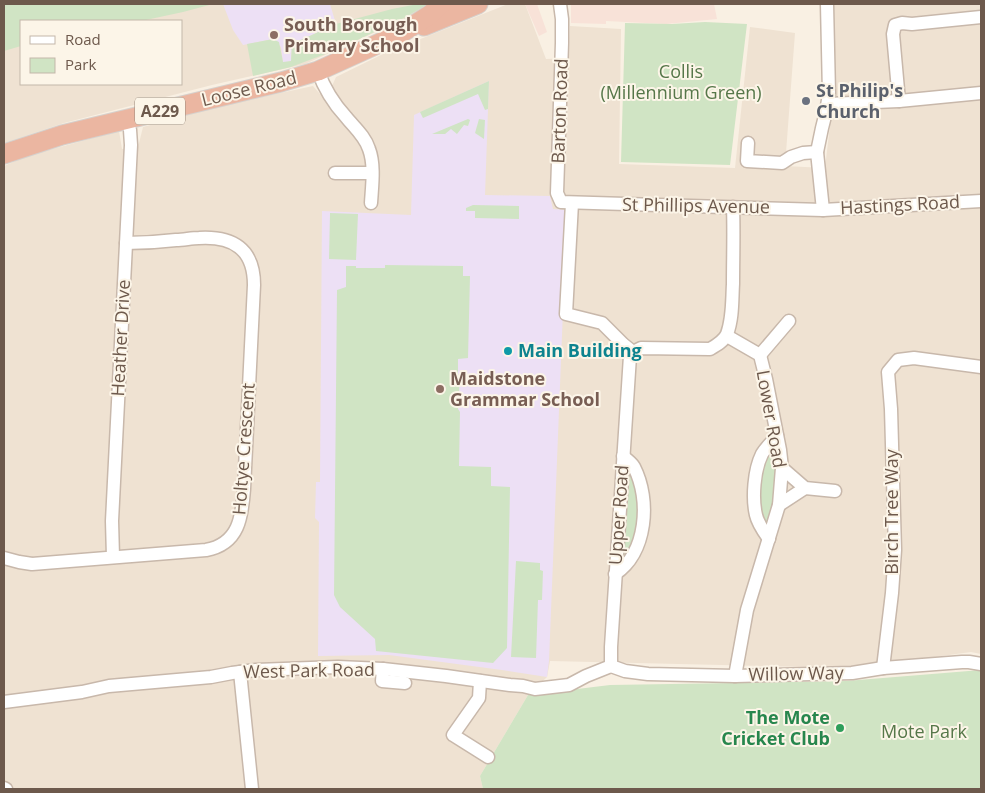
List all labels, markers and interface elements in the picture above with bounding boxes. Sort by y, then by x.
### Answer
place label: South Borough Primary School [284,12,419,57]
legend [20,20,182,85]
text: Road [65,29,101,49]
marker: South Borough Primary School [268,29,280,41]
text: Park [65,54,96,74]
street label: Barton Road [545,58,573,164]
park label: Collis (Millennium Green) [600,59,762,104]
street label: Loose Road [199,65,299,111]
place label: St Philip's Church [816,78,903,123]
marker: St Philip's Church [800,95,812,107]
road number: A229 [135,98,185,124]
street label: Hastings Road [839,189,960,219]
street label: St Phillips Avenue [622,192,770,218]
street label: Heather Drive [105,279,135,397]
place label: Main Building [518,338,642,362]
marker: Main Building [502,345,514,357]
place label: Maidstone Grammar School [450,366,600,411]
street label: Lower Road [752,368,792,470]
street label: Holtye Crescent [226,382,260,516]
marker: Maidstone Grammar School [434,383,446,395]
street label: Birch Tree Way [879,448,903,575]
street label: Upper Road [603,464,633,566]
street label: West Park Road [243,657,375,683]
street label: Willow Way [748,660,845,686]
place label: The Mote Cricket Club [721,705,830,750]
park label: Mote Park [881,719,967,743]
marker: The Mote Cricket Club [834,722,846,734]

